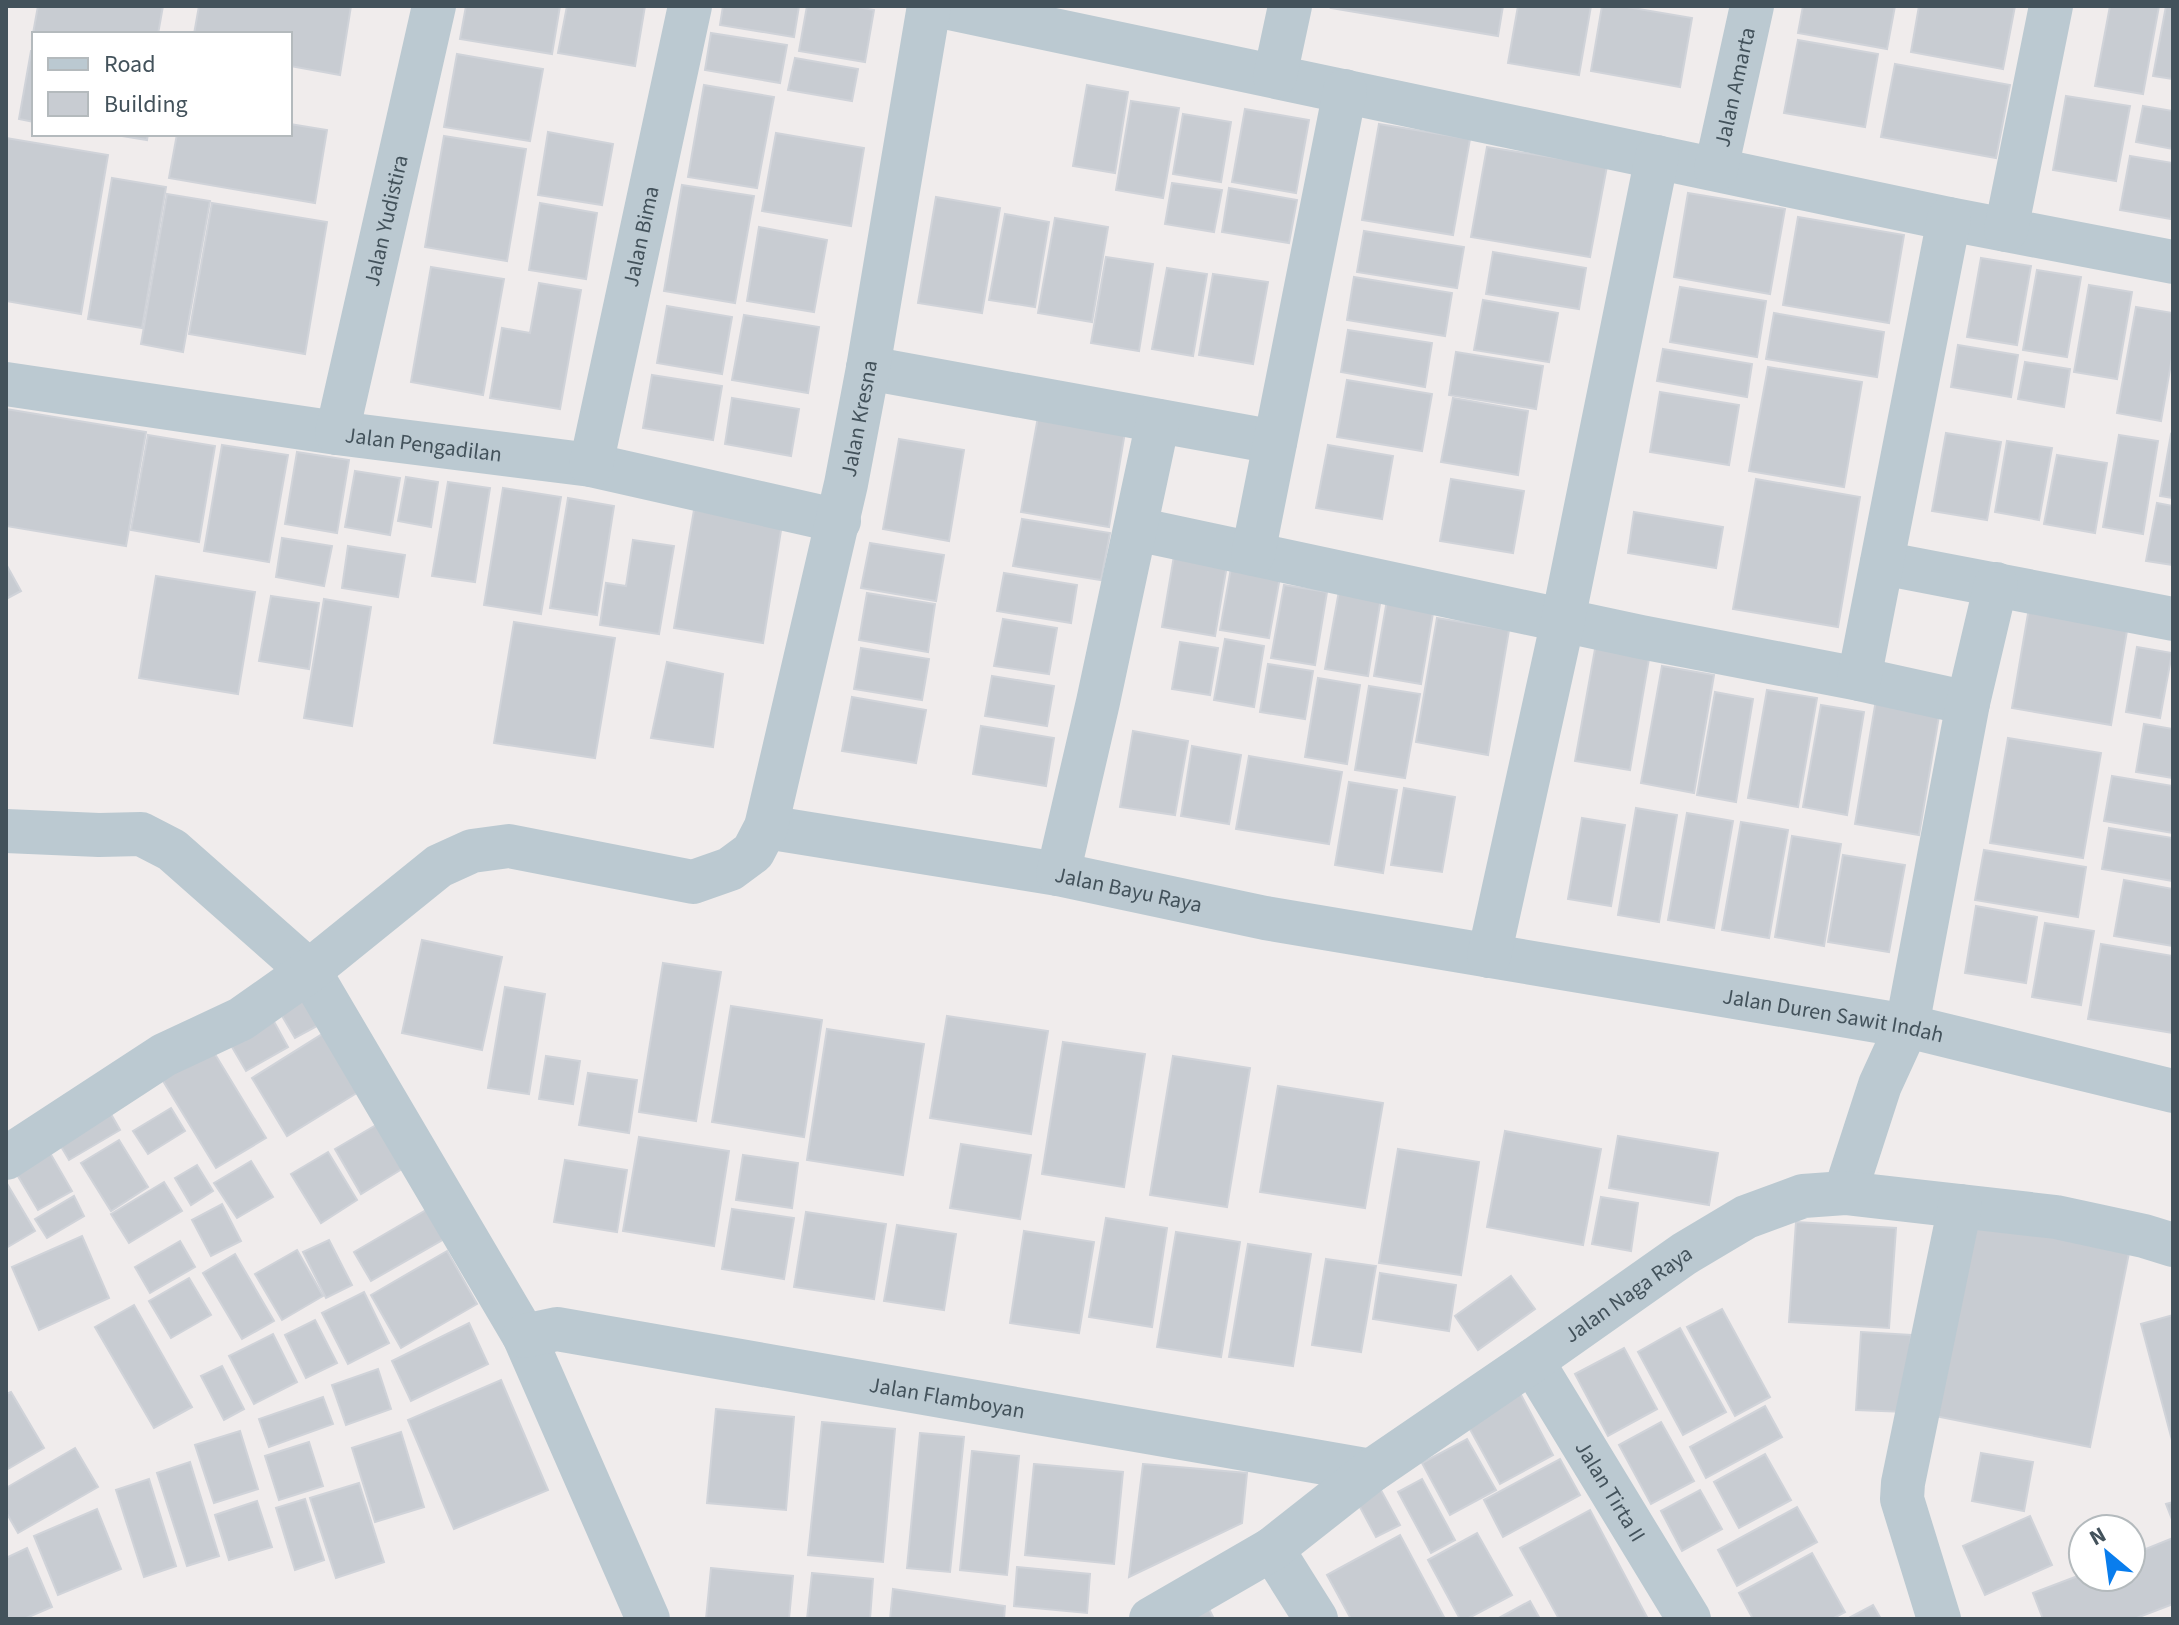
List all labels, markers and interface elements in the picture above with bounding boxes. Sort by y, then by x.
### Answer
street label: Jalan Amarta [1706,24,1764,150]
legend [32,32,292,136]
text: Road [104,47,156,82]
text: Building [104,87,188,122]
street label: Jalan Yudistira [356,152,417,290]
street label: Jalan Bima [615,183,668,290]
street label: Jalan Kresna [833,358,886,480]
street label: Jalan Pengadilan [343,419,504,471]
street label: Jalan Bayu Raya [1052,859,1205,921]
street label: Jalan Duren Sawit Indah [1720,980,1947,1051]
street label: Jalan Naga Raya [1558,1238,1698,1351]
street label: Jalan Flamboyan [867,1369,1028,1427]
street label: Jalan Tirta II [1567,1434,1653,1548]
north arrow [2067,1513,2147,1593]
text: N [2084,1519,2112,1554]

